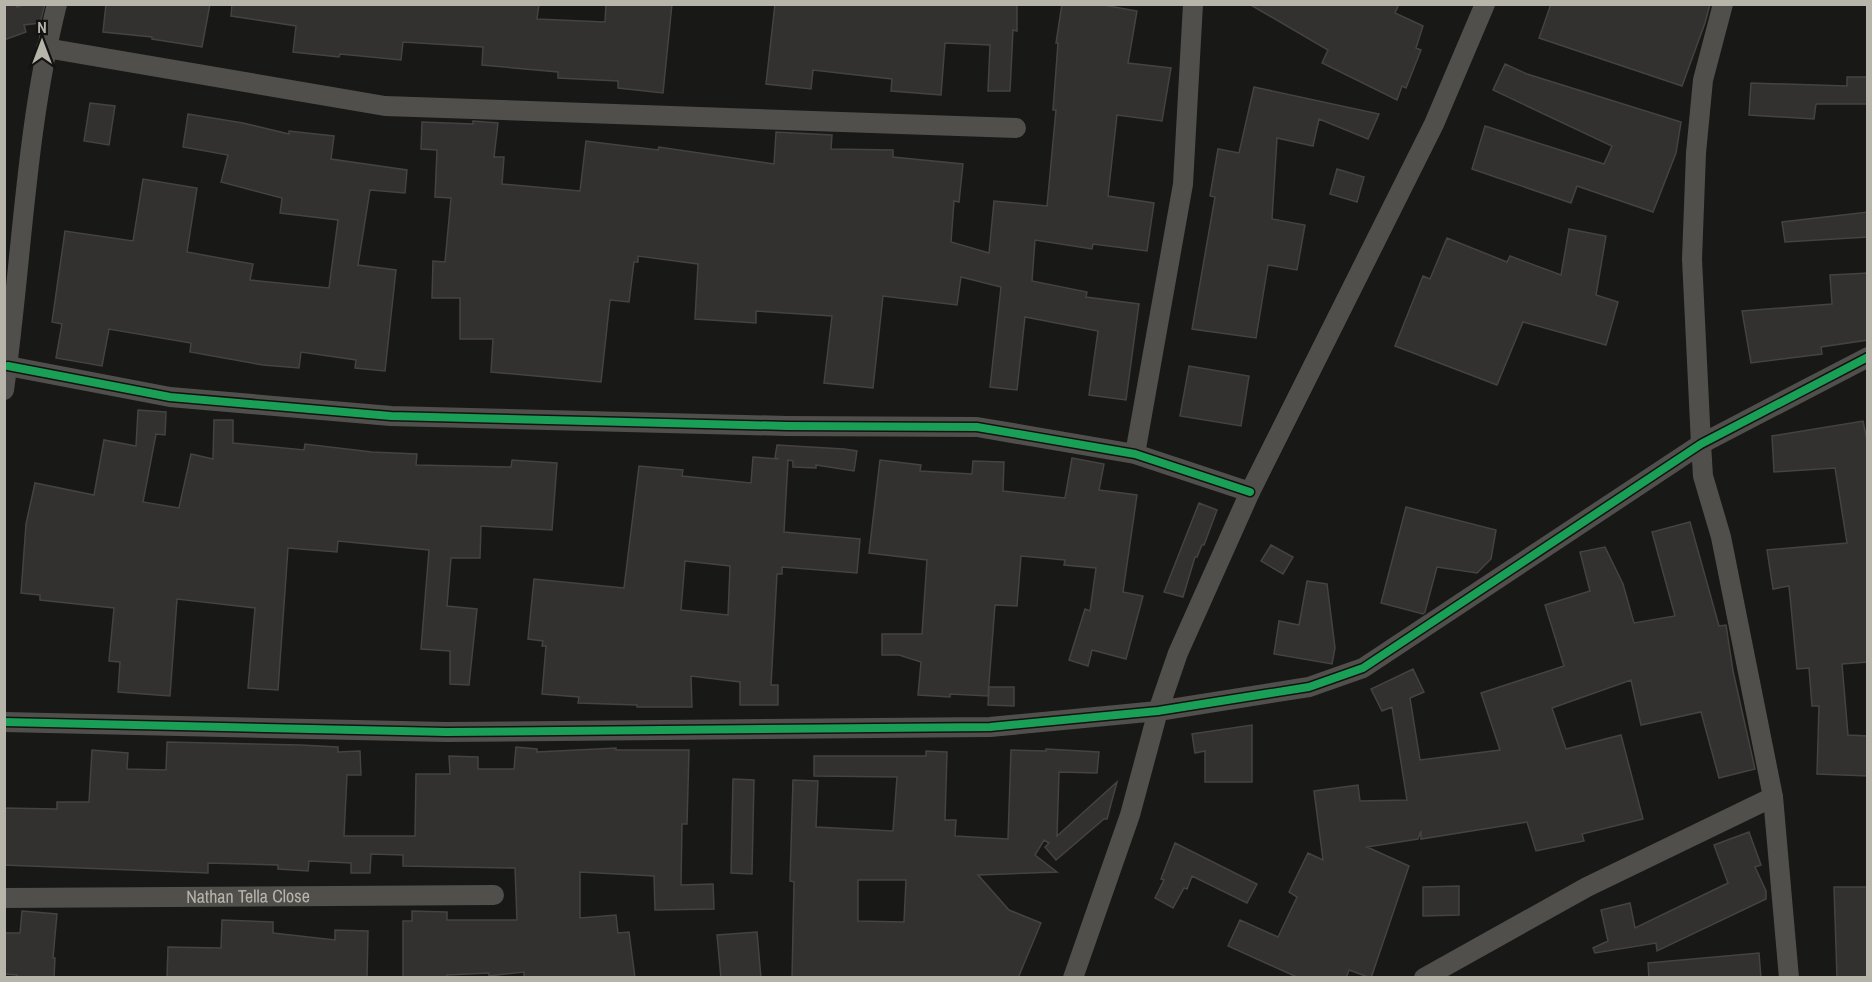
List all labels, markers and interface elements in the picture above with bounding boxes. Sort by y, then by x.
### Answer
north arrow [12,12,72,72]
text: N [37,16,47,38]
street label: Nathan Tella Close [186,883,310,909]

